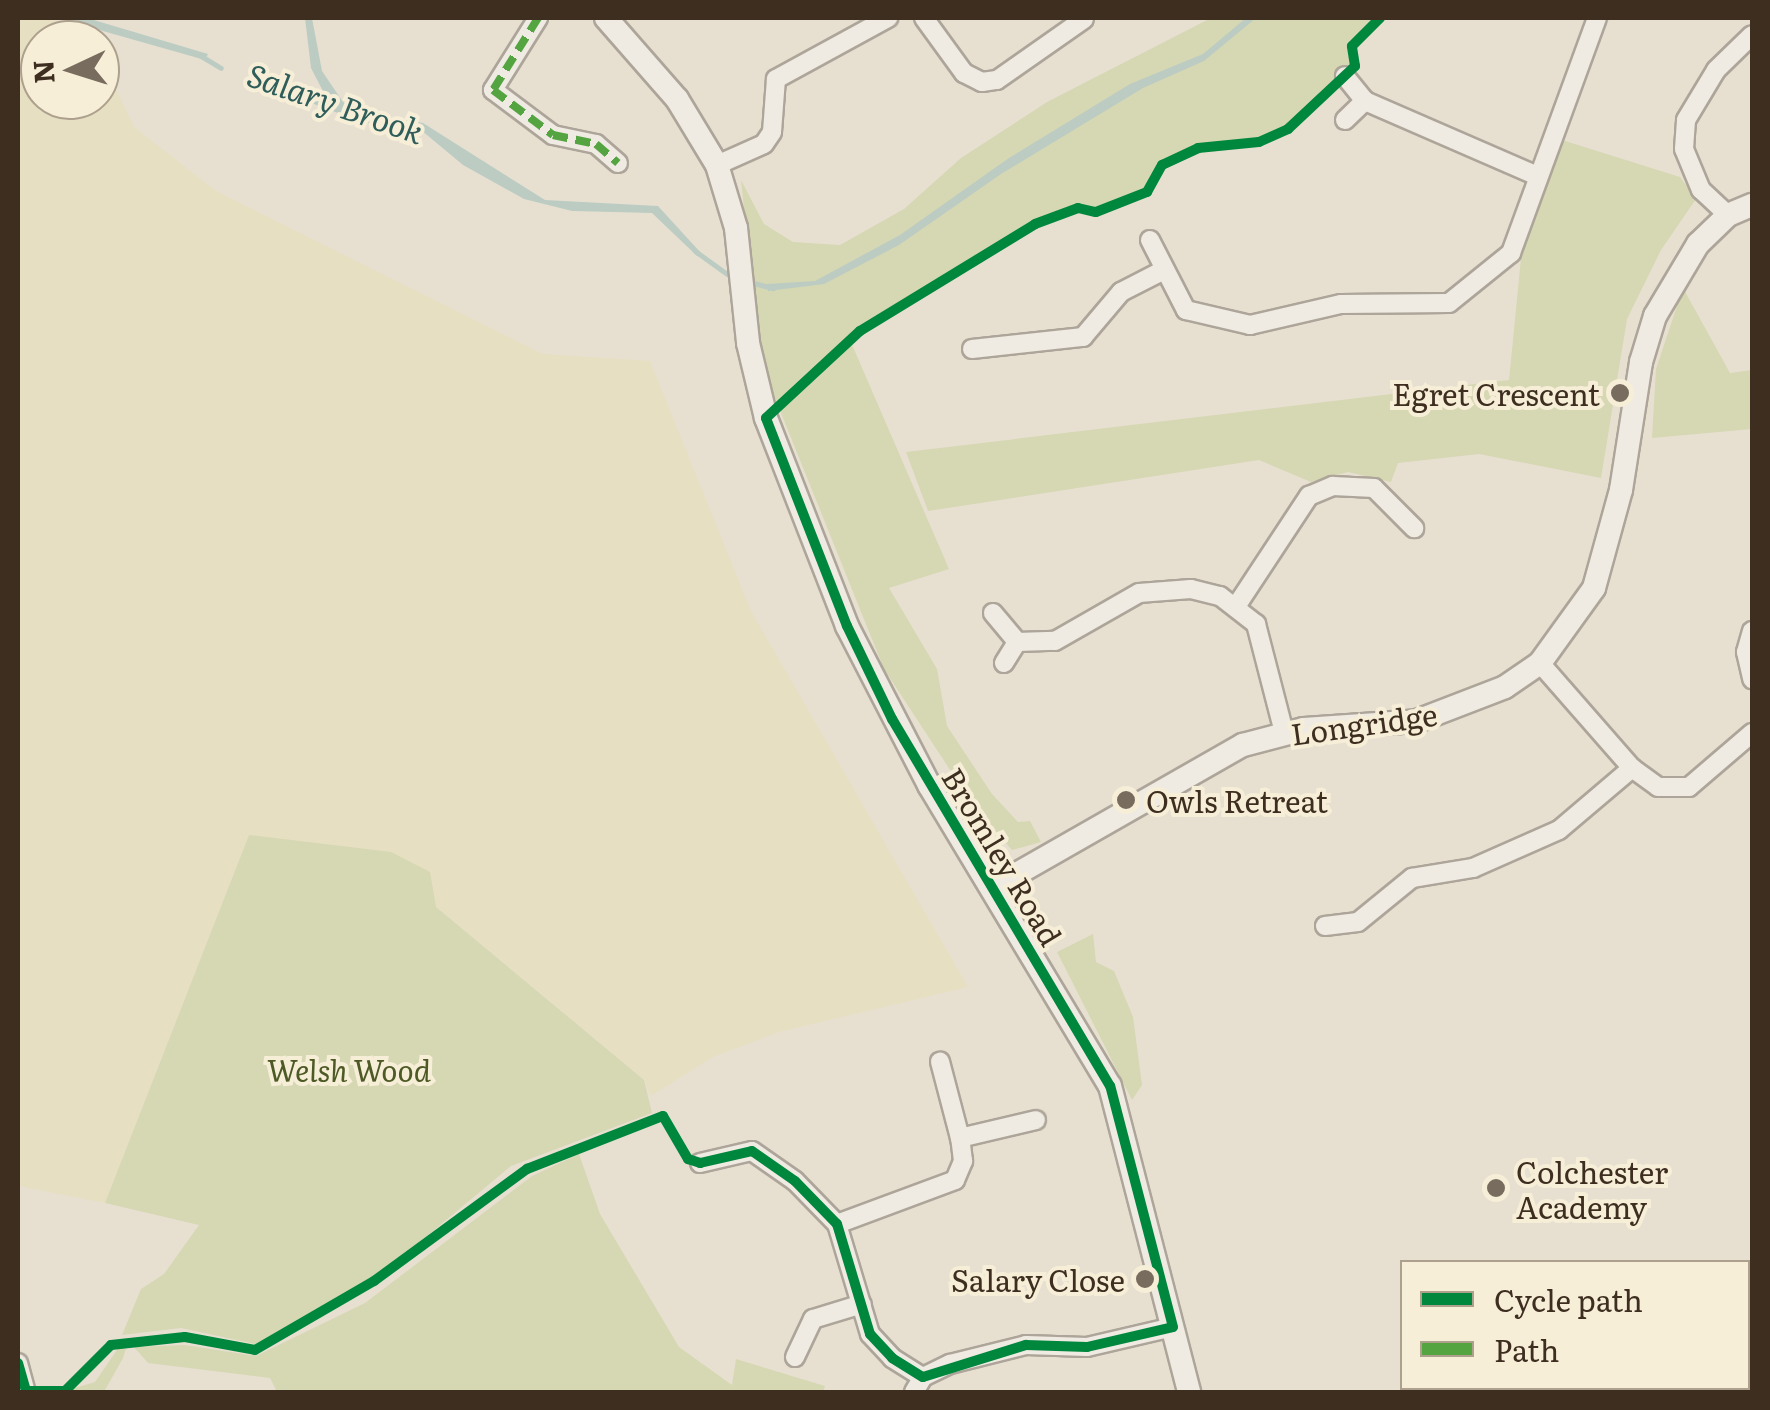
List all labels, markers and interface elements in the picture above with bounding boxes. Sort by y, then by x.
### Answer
north arrow [20,20,120,120]
water label: Salary Brook [243,54,429,150]
text: N [20,59,64,85]
place label: Egret Crescent [1392,375,1600,411]
marker: Egret Crescent [1609,382,1631,404]
street label: Longridge [1289,695,1439,751]
street label: Bromley Road [936,761,1070,951]
place label: Owls Retreat [1146,782,1328,818]
marker: Owls Retreat [1115,789,1137,811]
park label: Welsh Wood [267,1051,431,1087]
place label: Colchester Academy [1516,1153,1668,1224]
marker: Colchester Academy [1485,1177,1507,1199]
legend [1400,1260,1750,1390]
place label: Salary Close [951,1261,1125,1297]
marker: Salary Close [1134,1268,1156,1290]
text: Cycle path [1494,1277,1643,1321]
text: Path [1494,1327,1559,1371]

